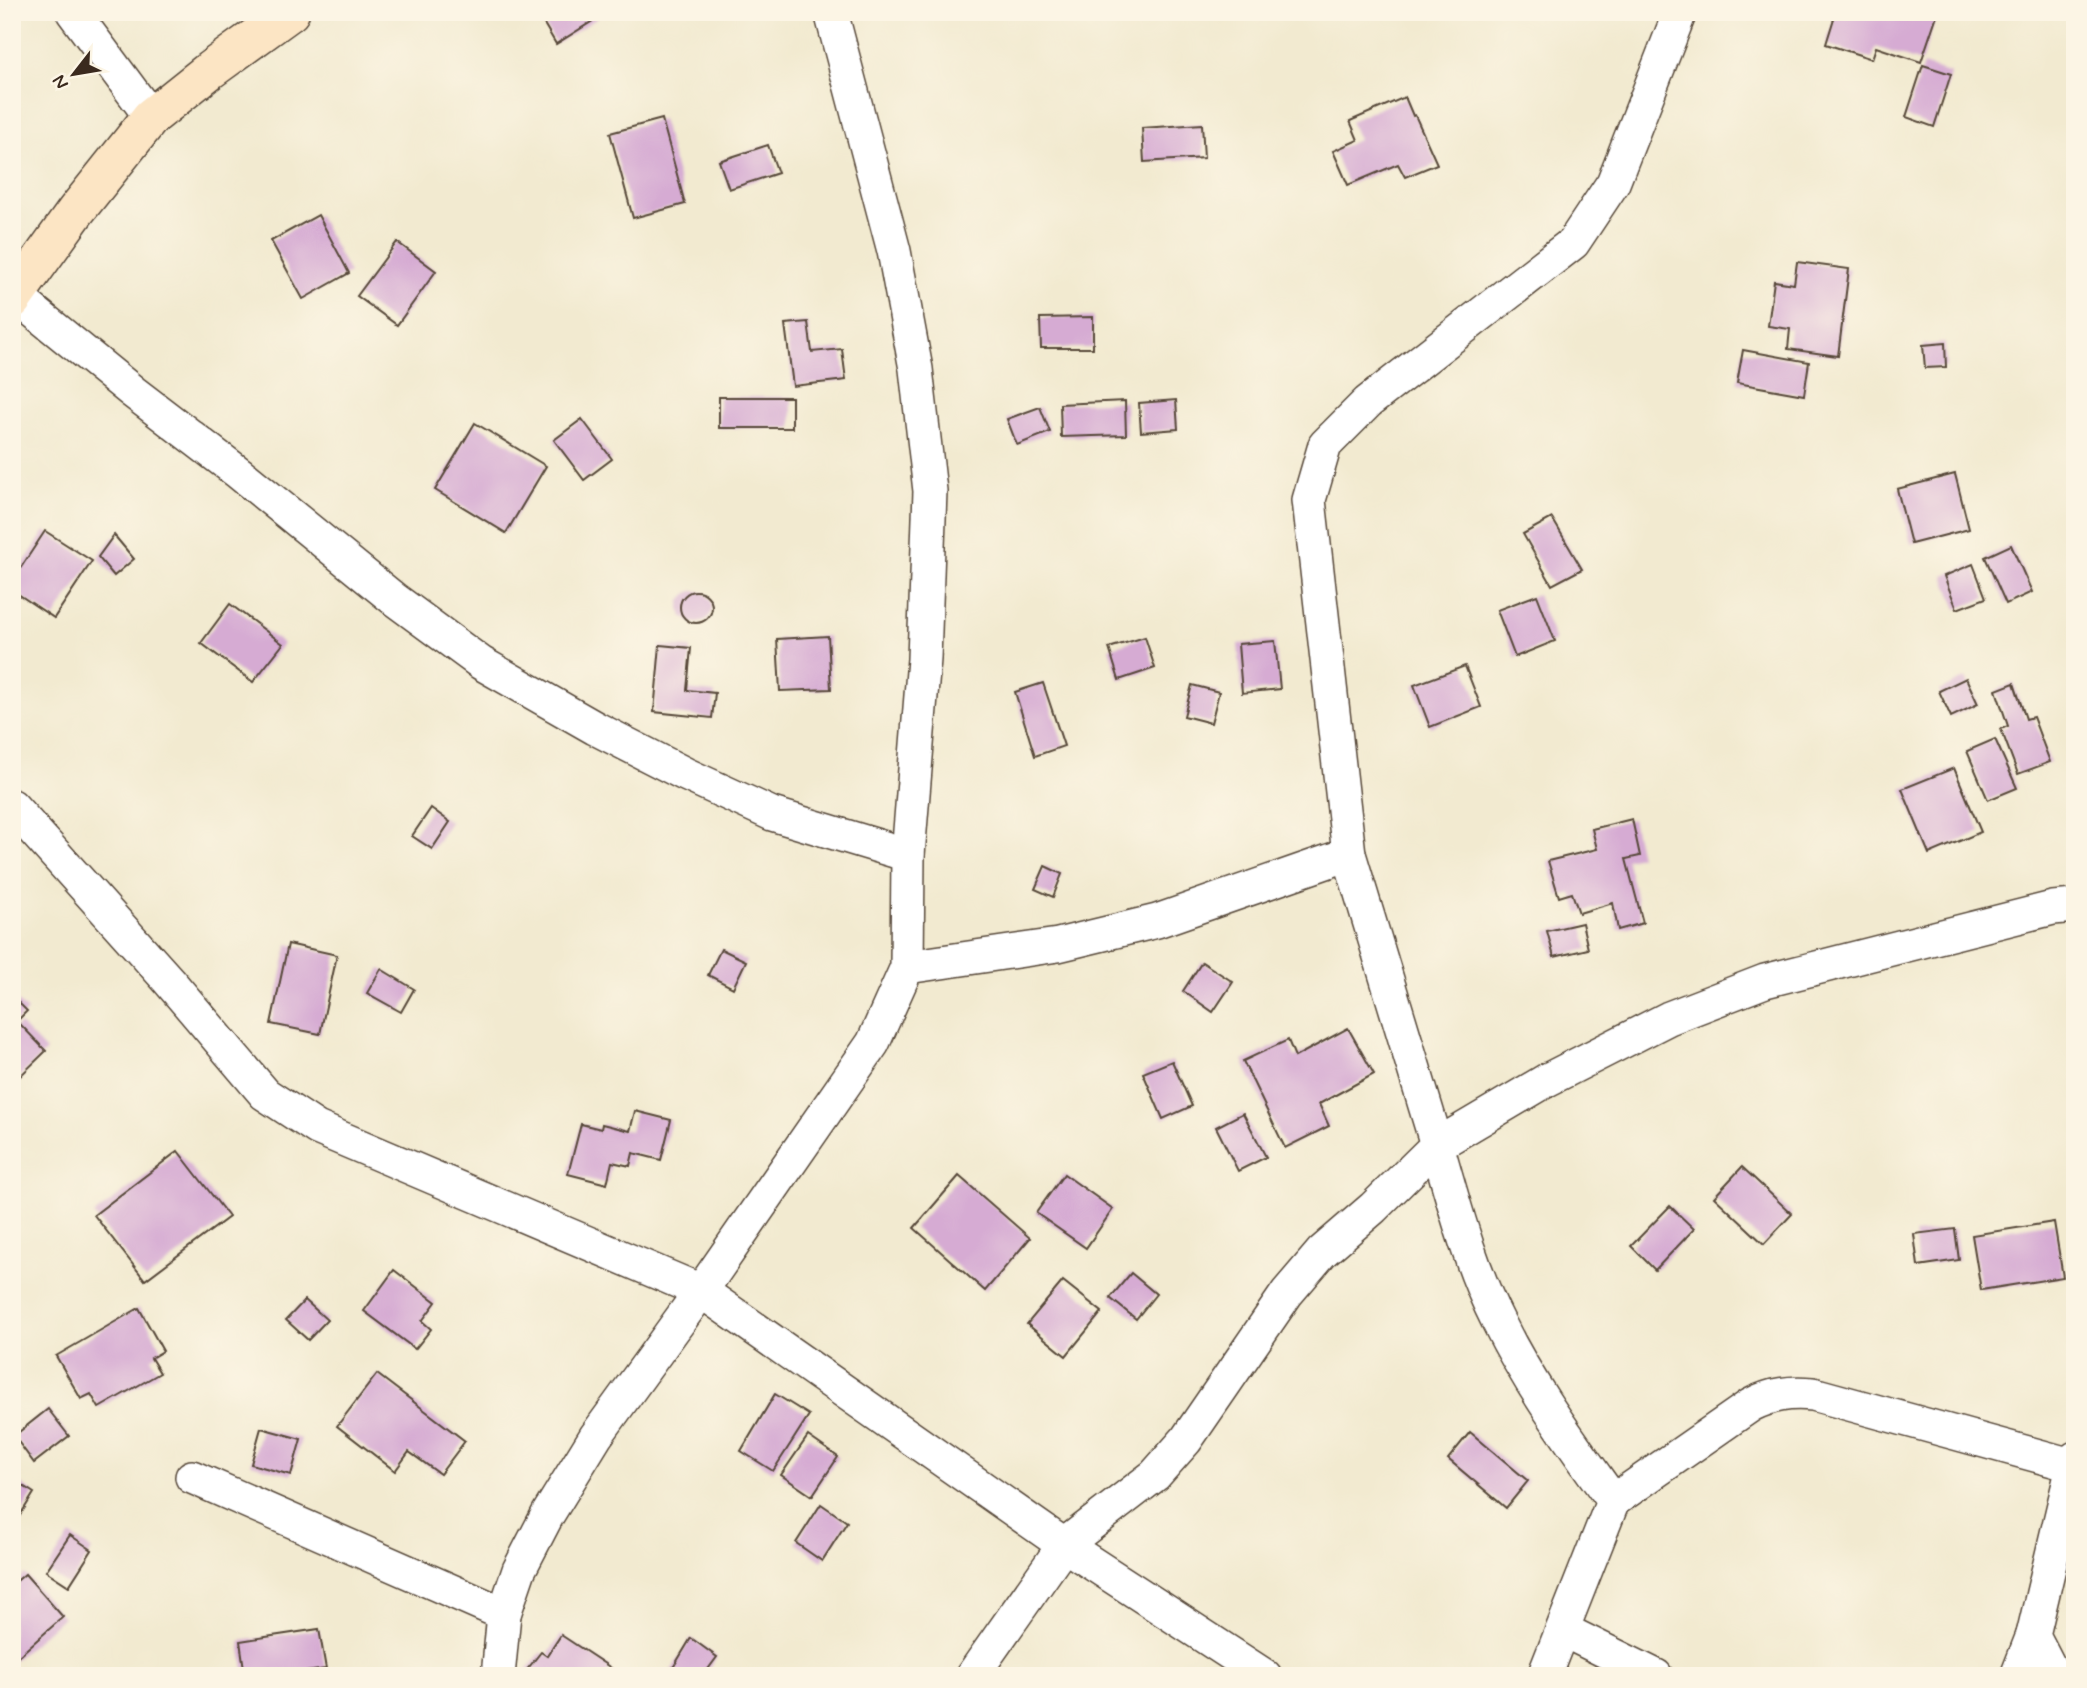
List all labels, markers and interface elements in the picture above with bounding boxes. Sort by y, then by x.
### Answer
north arrow [38,38,108,108]
text: N [47,70,75,94]

